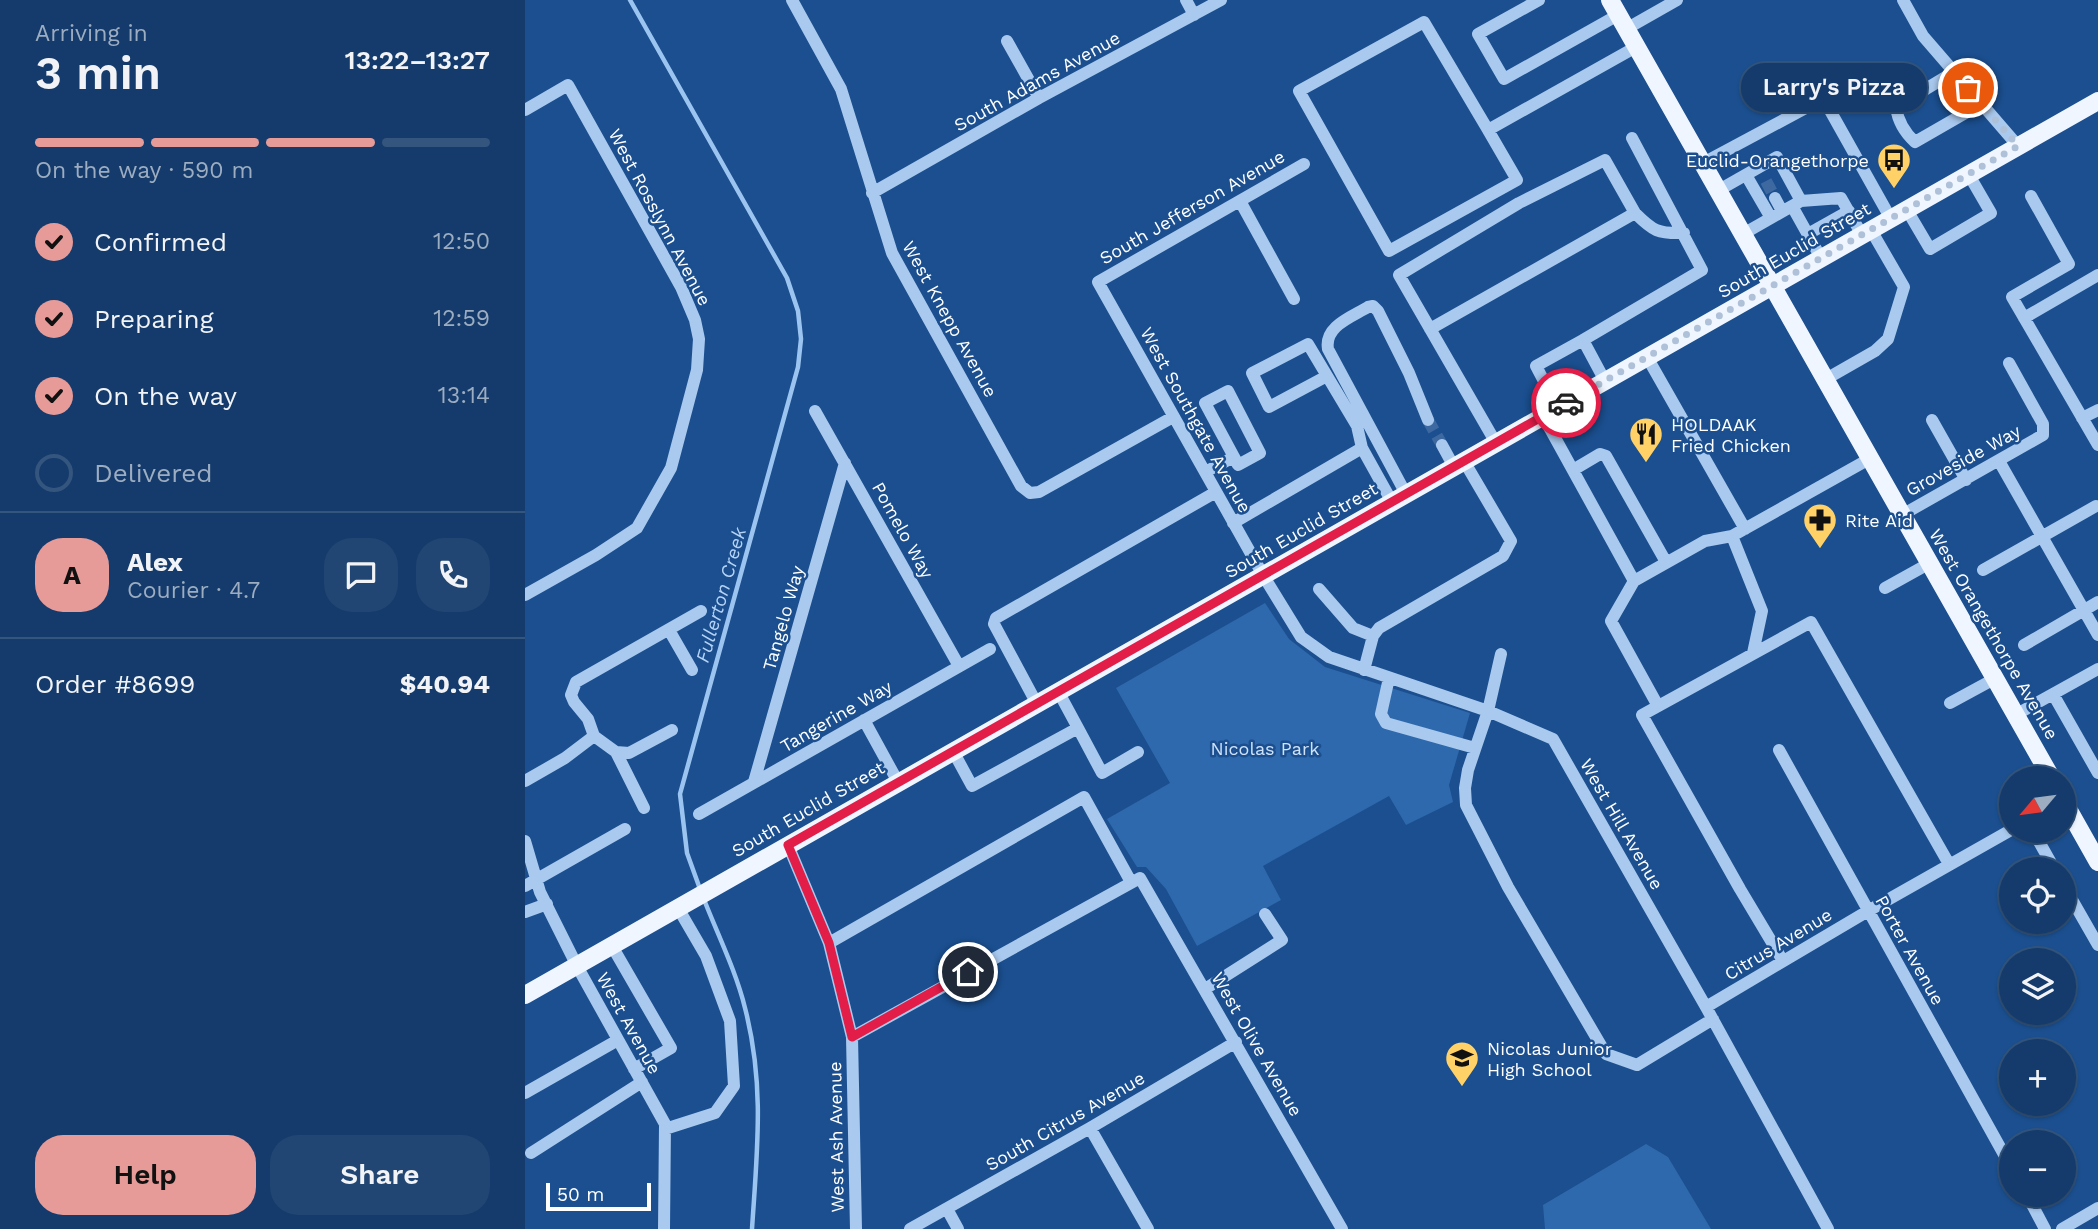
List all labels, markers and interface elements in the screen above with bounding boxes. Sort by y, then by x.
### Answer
text: Arriving in [35,20,148,47]
street label: South Adams Avenue [950,27,1124,135]
text: 13:22–13:27 [345,45,490,75]
text: 3 min [35,46,161,100]
pin [1938,58,1998,118]
callout: Larry's Pizza [1741,64,1926,112]
icon: bag [1949,69,1987,107]
text: Larry's Pizza [1763,74,1905,101]
street label: West Rosslynn Avenue [604,125,716,309]
bus stop icon: Euclid-Orangethorpe [1875,141,1913,190]
street label: South Jefferson Avenue [1096,145,1288,269]
place label: Euclid-Orangethorpe [1686,150,1869,171]
text: On the way · 590 m [35,157,253,184]
street label: South Euclid Street [1714,198,1874,302]
icon: check [35,223,73,261]
text: Confirmed [94,227,227,257]
text: 12:50 [433,228,490,255]
street label: West Knepp Avenue [898,237,1002,401]
icon: check [35,300,73,338]
text: Preparing [94,304,214,334]
text: 12:59 [433,305,490,332]
street label: West Southgate Avenue [1136,324,1256,516]
courier [1531,368,1601,438]
icon: check [35,377,73,415]
text: On the way [94,381,237,411]
text: 13:14 [438,382,490,409]
icon: car [1547,384,1585,422]
place label: HOLDAAK Fried Chicken [1671,414,1791,456]
restaurant icon: HOLDAAK Fried Chicken [1627,415,1665,464]
street label: Groveside Way [1902,419,2025,500]
text: Delivered [94,458,213,488]
street label: Pomelo Way [868,478,938,582]
street label: South Euclid Street [1221,478,1381,582]
pharmacy icon: Rite Aid [1801,501,1839,550]
place label: Rite Aid [1845,510,1913,531]
water label: Fullerton Creek [691,524,751,665]
street label: West Orangethorpe Avenue [1925,525,2063,743]
button: chat [324,538,398,612]
button: phone [416,538,490,612]
text: Alex [127,547,183,577]
text: A [63,560,81,590]
street label: Tangelo Way [758,563,808,673]
text: Courier · 4.7 [127,577,260,604]
text: Order #8699 [35,669,195,699]
text: $40.94 [400,669,490,699]
street label: Tangerine Way [777,675,896,756]
park label: Nicolas Park [1211,738,1319,759]
street label: West Hill Avenue [1576,755,1668,893]
street label: South Euclid Street [728,757,888,861]
north arrow [1999,766,2075,844]
map controls [1999,766,2076,1207]
button: locate [1999,857,2076,934]
street label: Porter Avenue [1871,891,1949,1009]
street label: Citrus Avenue [1720,904,1836,984]
pin [938,942,998,1002]
button: layers [1999,948,2076,1025]
icon: home [949,953,987,991]
street label: West Avenue [592,968,666,1078]
street label: West Olive Avenue [1207,968,1307,1120]
place label: Nicolas Junior High School [1487,1038,1612,1080]
school or university icon: Nicolas Junior High School [1443,1039,1481,1088]
button: + [1999,1039,2076,1116]
street label: West Ash Avenue [824,1061,848,1213]
street label: South Citrus Avenue [982,1067,1148,1175]
button: − [1999,1130,2076,1207]
button: Help [35,1135,256,1215]
button: Share [270,1135,490,1215]
scale bar [546,1180,651,1212]
text: 50 m [557,1183,604,1206]

